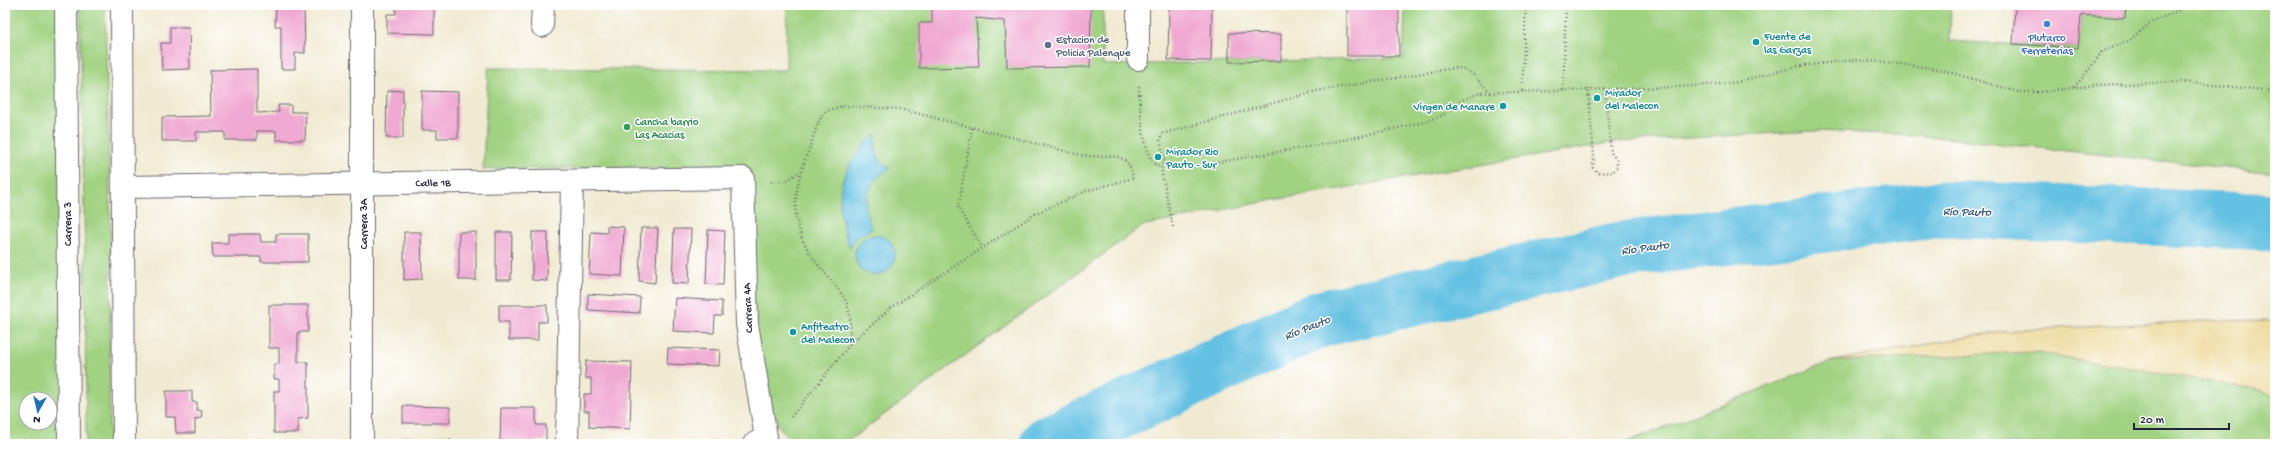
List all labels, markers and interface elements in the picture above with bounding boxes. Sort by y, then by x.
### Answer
marker: Plutarco Ferreterias [2042,19,2052,29]
place label: Fuente de las Garzas [1763,32,1812,57]
place label: Plutarco Ferreterias [2020,33,2074,58]
place label: Estacion de Policia Palenque [1055,35,1131,60]
marker: Fuente de las Garzas [1751,37,1761,47]
marker: Estacion de Policia Palenque [1043,40,1053,50]
place label: Mirador del Malecon [1605,88,1659,113]
marker: Mirador del Malecon [1592,93,1602,103]
marker: Vírgen de Manare [1498,101,1508,111]
place label: Vírgen de Manare [1412,102,1495,114]
place label: Cancha barrio Las Acacias [635,117,699,142]
marker: Cancha barrio Las Acacias [622,122,632,132]
place label: Mirador Rio Pauto - Sur [1165,147,1219,172]
marker: Mirador Rio Pauto - Sur [1153,152,1163,162]
street label: Calle 1B [415,178,451,190]
street label: Carrera 3A [359,198,371,249]
street label: Carrera 3 [63,202,75,246]
water label: Río Pauto [1943,206,1992,220]
water label: Río Pauto [1621,239,1671,259]
street label: Carrera 4A [742,282,756,333]
water label: Río Pauto [1283,313,1333,344]
place label: Anfiteatro del Malecon [801,321,855,347]
marker: Anfiteatro del Malecon [788,327,798,337]
north arrow [18,391,58,431]
scale bar [2134,405,2229,431]
text: N [32,412,41,425]
text: 20 m [2140,414,2165,428]

